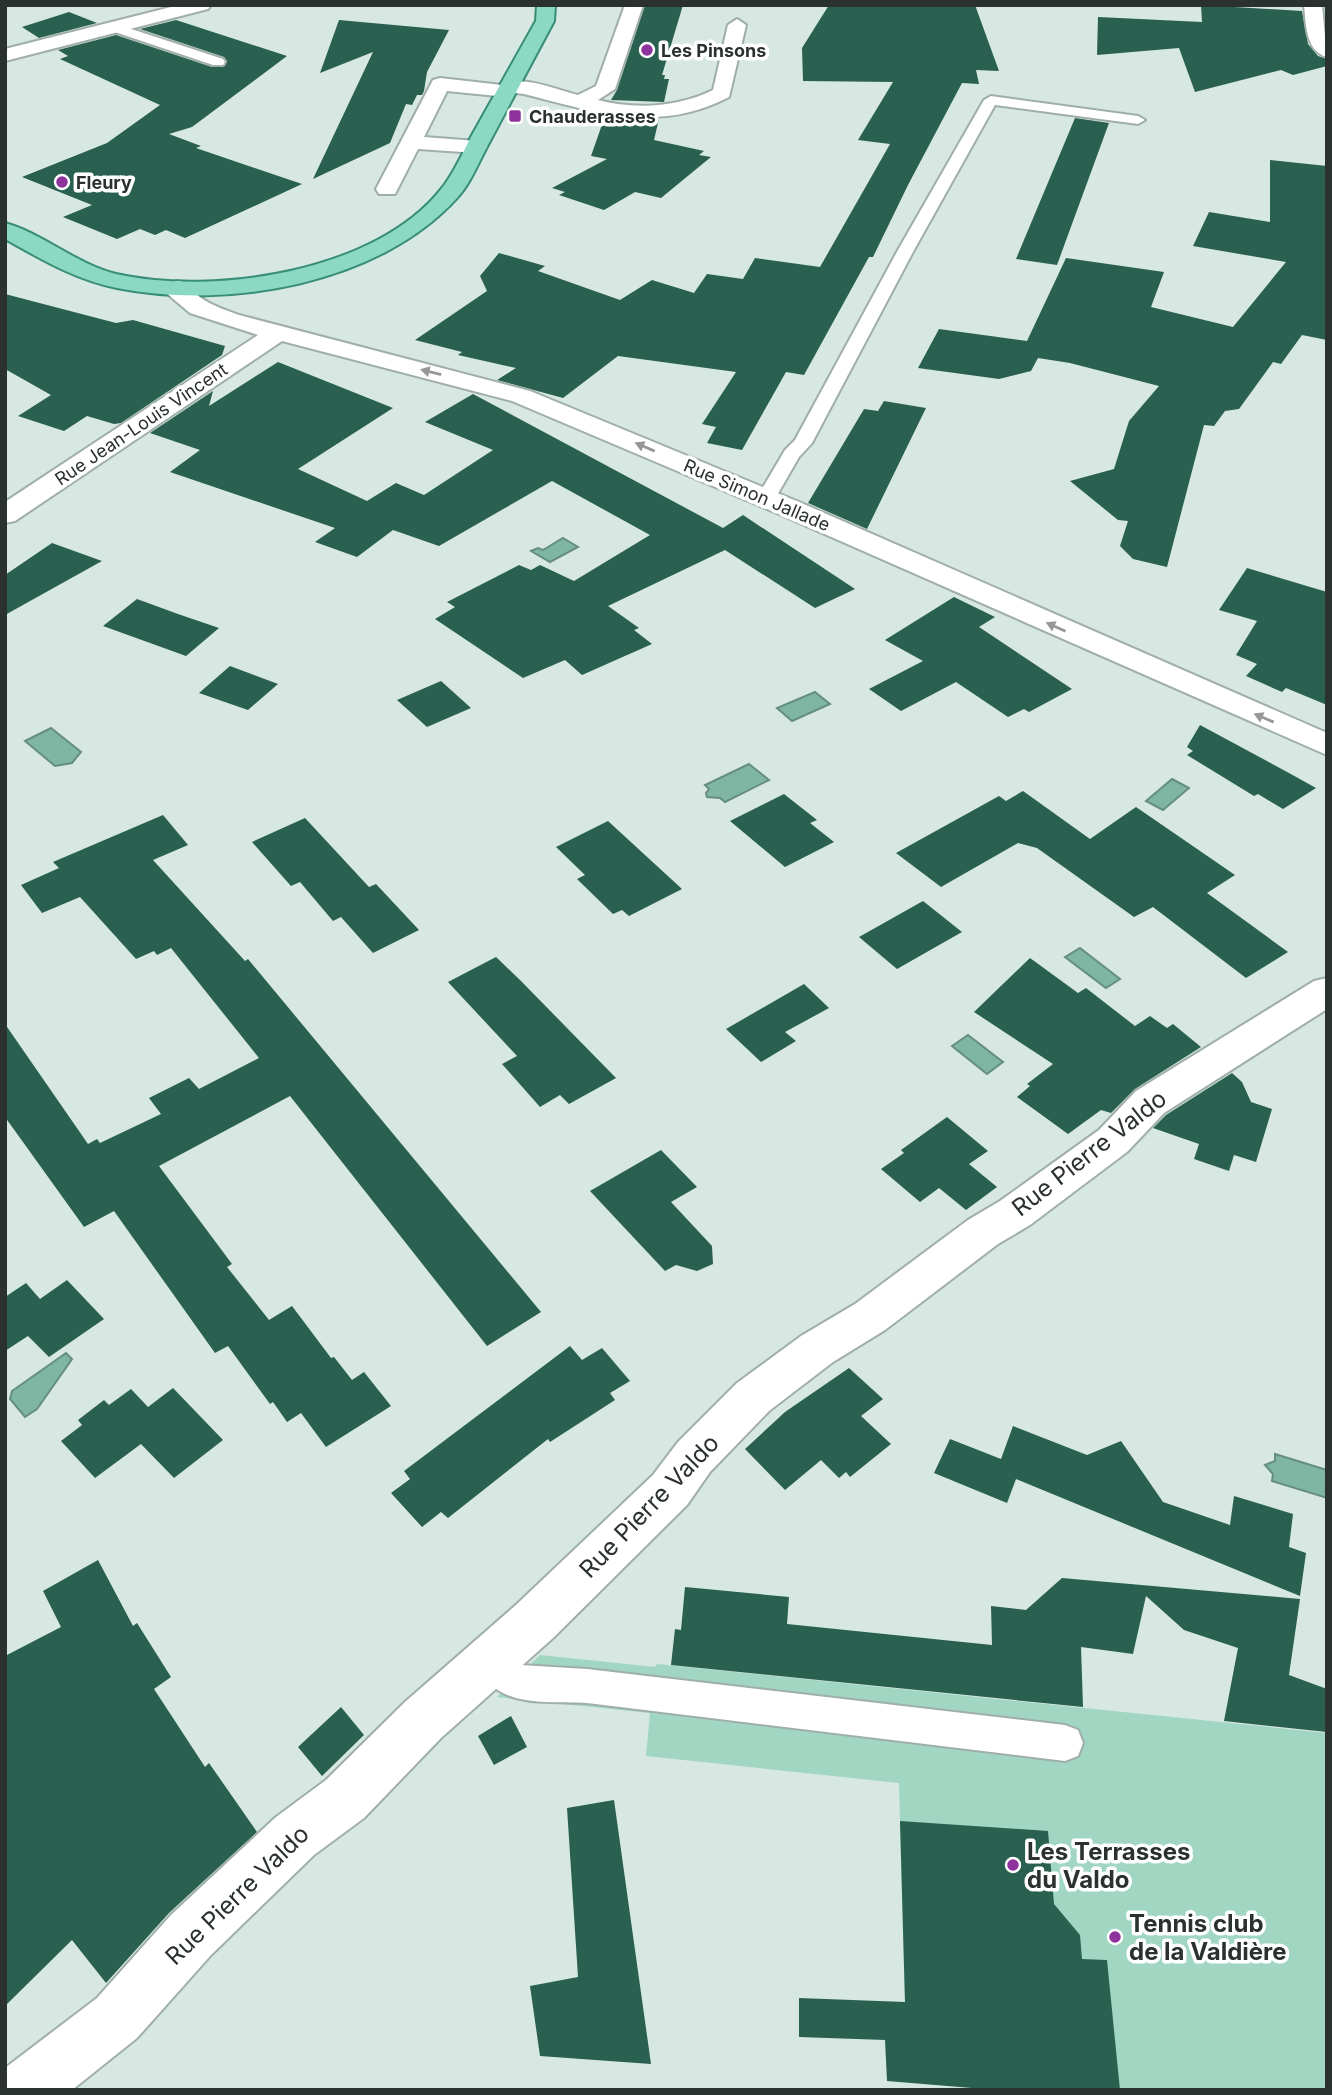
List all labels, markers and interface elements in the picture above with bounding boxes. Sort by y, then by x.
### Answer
place label: Les Pinsons [661,40,766,61]
marker: Les Pinsons [639,42,655,58]
place label: Chauderasses [529,106,656,127]
marker: Chauderasses [507,108,523,124]
place label: Fleury [76,172,132,193]
marker: Fleury [54,174,70,190]
street label: Rue Jean-Louis Vincent [51,358,231,489]
one-way arrow [420,366,442,377]
one-way arrow [635,441,656,452]
street label: Rue Simon Jallade [681,455,833,535]
one-way arrow [1045,621,1066,632]
one-way arrow [1254,712,1274,724]
street label: Rue Pierre Valdo [1006,1084,1172,1222]
street label: Rue Pierre Valdo [573,1428,725,1584]
street label: Rue Pierre Valdo [159,1819,315,1971]
place label: Les Terrasses du Valdo [1027,1837,1190,1894]
marker: Les Terrasses du Valdo [1005,1857,1021,1873]
place label: Tennis club de la Valdière [1129,1909,1287,1966]
marker: Tennis club de la Valdière [1107,1929,1123,1945]

